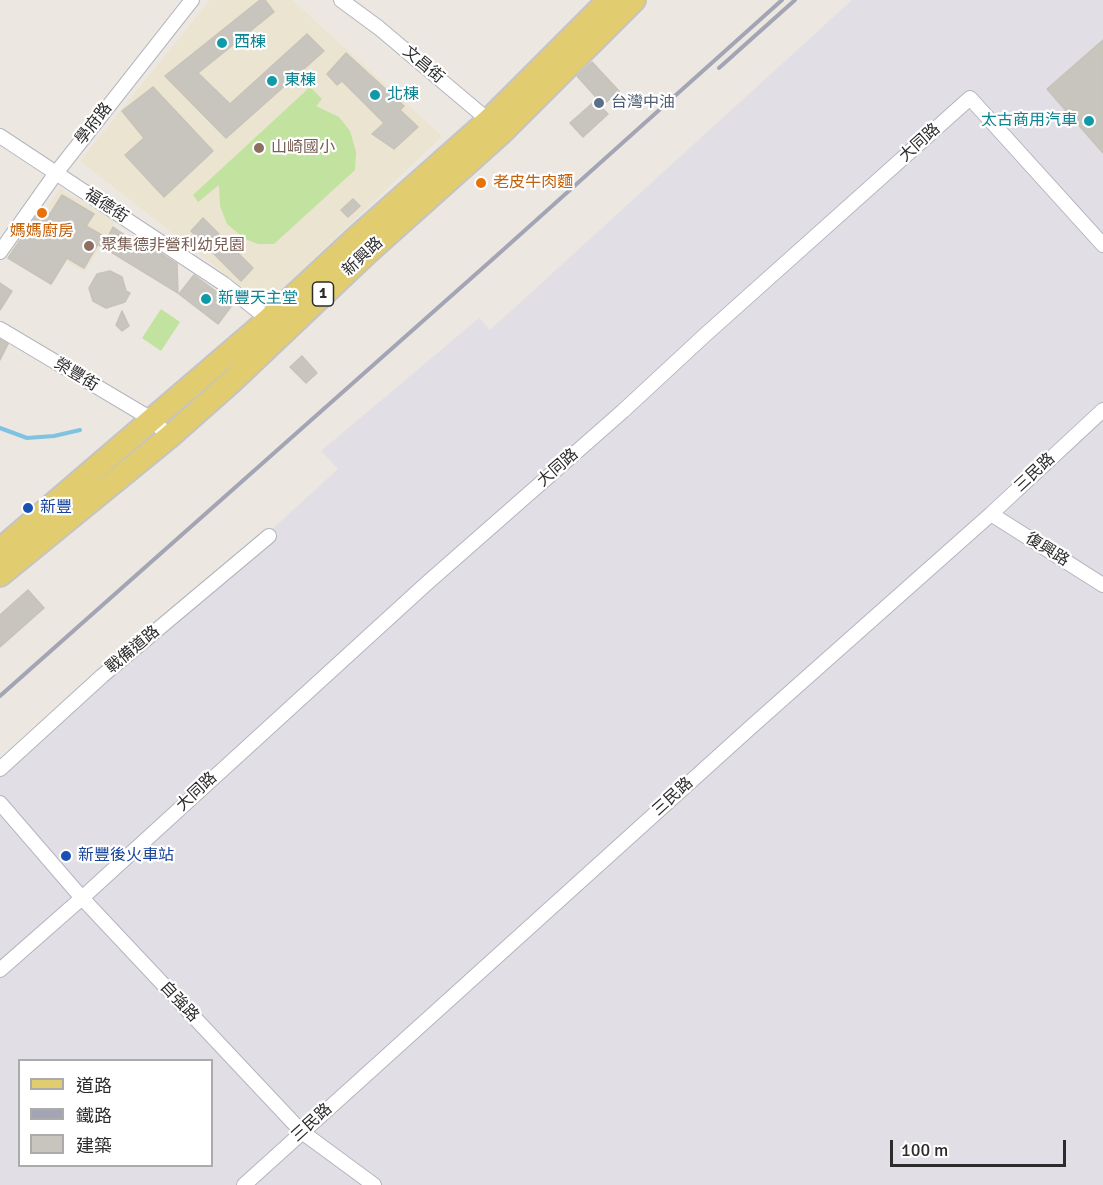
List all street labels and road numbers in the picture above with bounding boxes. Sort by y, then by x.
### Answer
street label: 文昌街 [398,42,448,88]
street label: 學府路 [72,99,116,149]
street label: 大同路 [896,120,944,166]
street label: 福德街 [81,185,131,227]
street label: 新興路 [339,234,387,280]
road number: 1 [312,282,334,306]
street label: 榮豐街 [50,354,102,396]
street label: 大同路 [534,445,582,491]
street label: 三民路 [1011,450,1059,496]
street label: 復興路 [1022,529,1072,571]
street label: 戰備道路 [102,622,164,678]
street label: 大同路 [173,769,221,815]
street label: 三民路 [649,774,697,820]
street label: 自強路 [156,978,202,1026]
street label: 三民路 [288,1100,336,1146]

